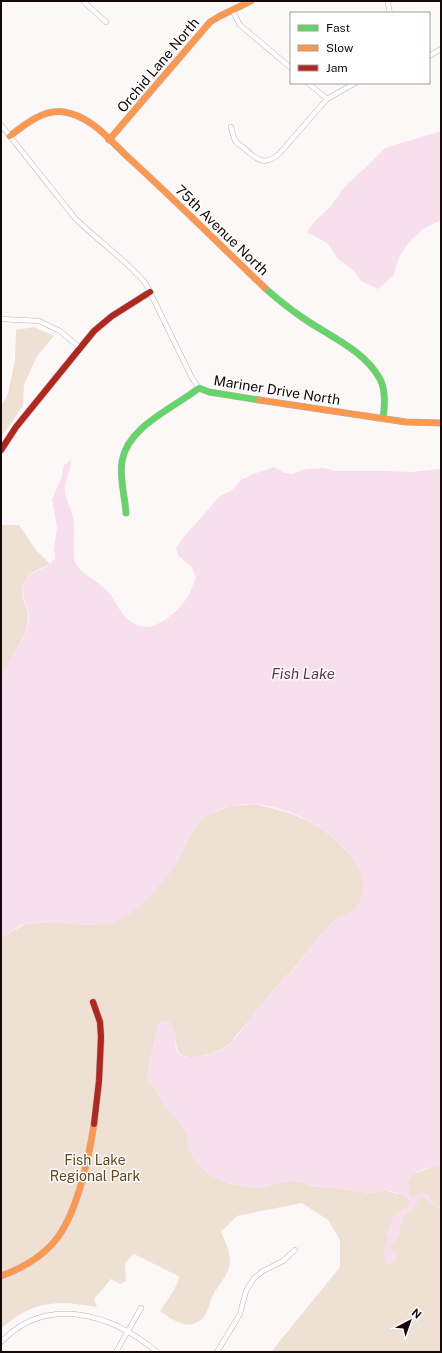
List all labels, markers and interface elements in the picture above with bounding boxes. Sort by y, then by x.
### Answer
legend [290,12,430,84]
street label: Orchid Lane North [114,14,202,116]
text: Fast [326,21,351,35]
text: Slow [326,41,354,55]
text: Jam [326,61,348,75]
street label: 75th Avenue North [172,182,272,278]
street label: Mariner Drive North [213,372,341,408]
water label: Fish Lake [271,665,335,682]
park label: Fish Lake Regional Park [50,1152,140,1184]
north arrow [390,1301,430,1341]
text: N [409,1306,424,1321]

